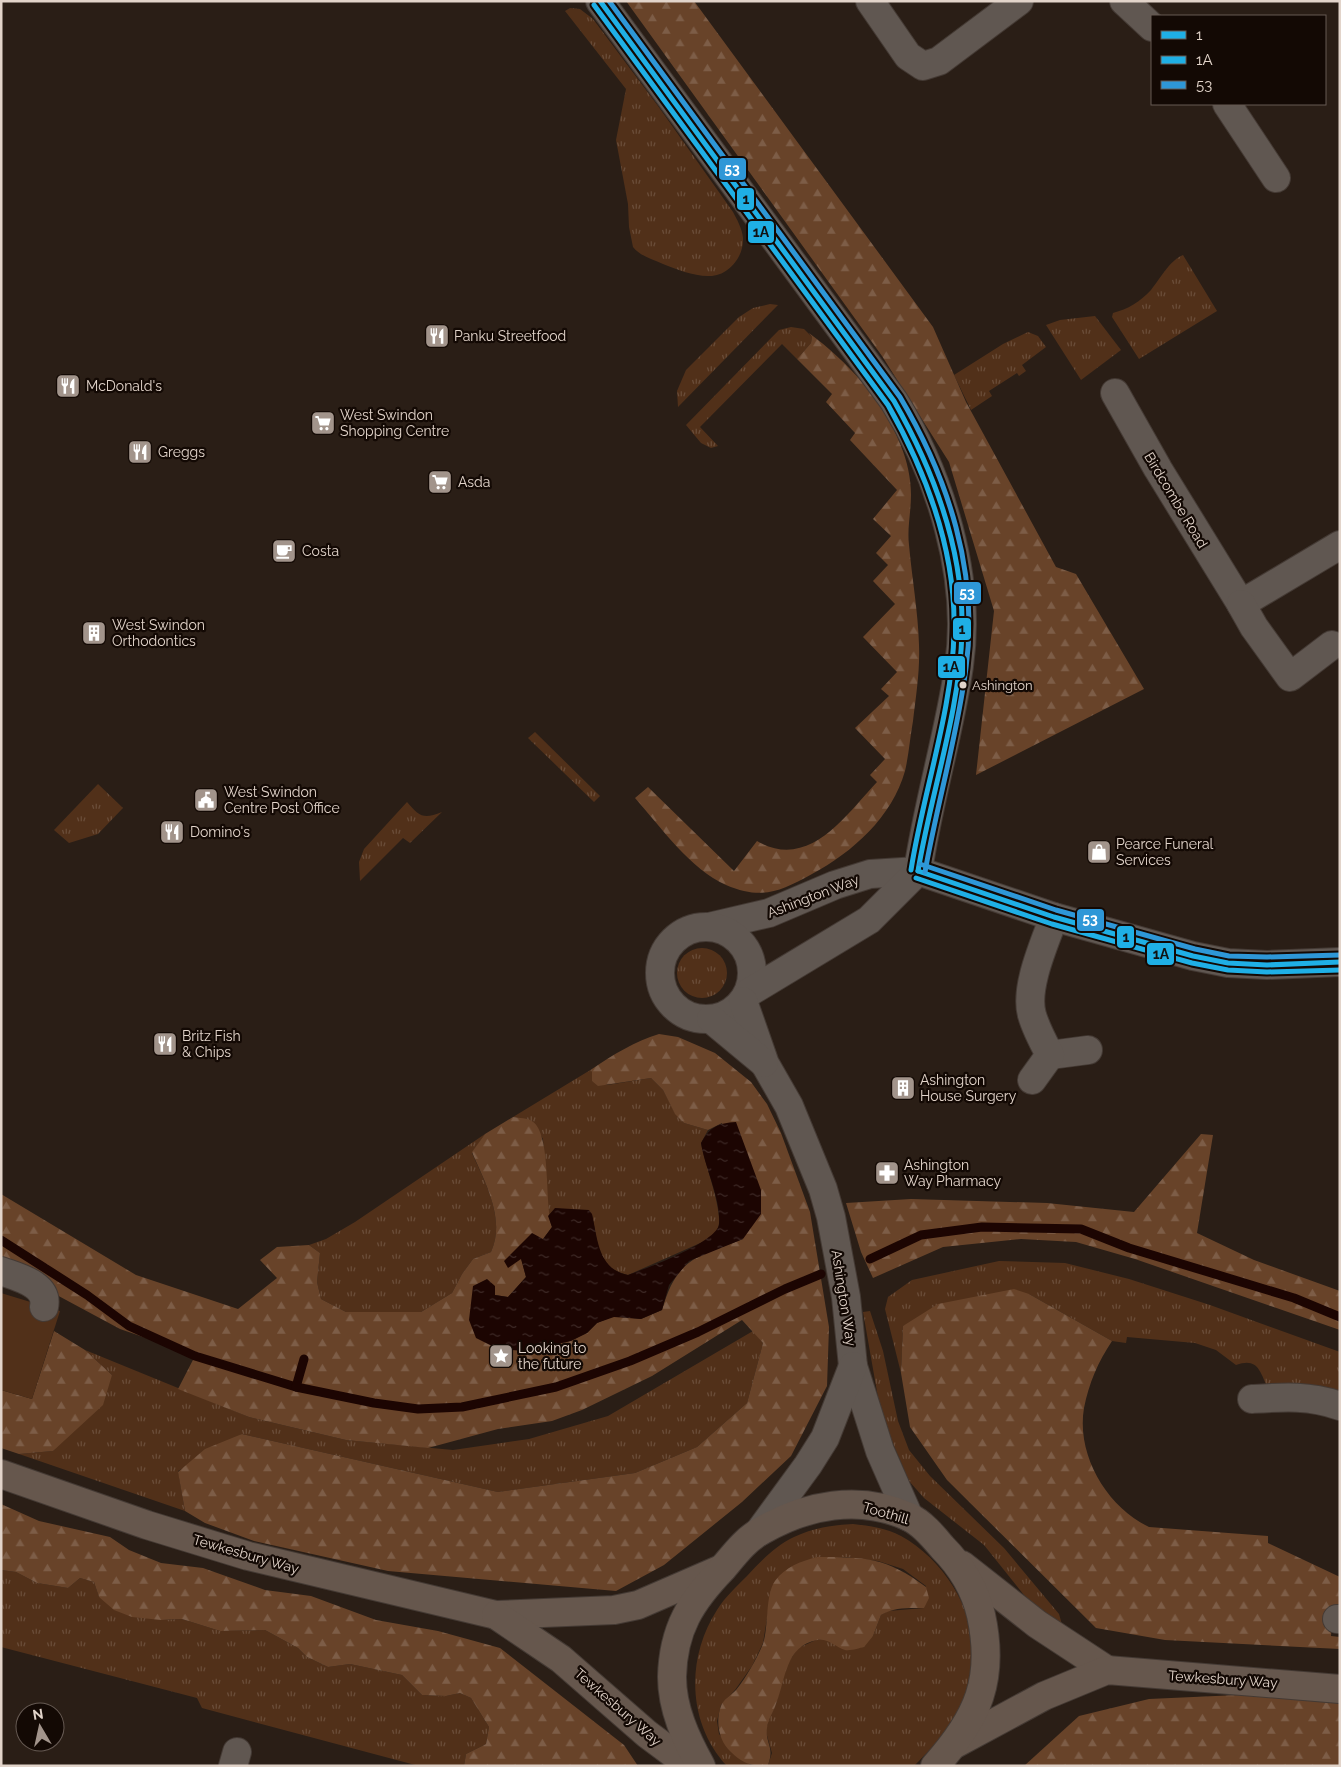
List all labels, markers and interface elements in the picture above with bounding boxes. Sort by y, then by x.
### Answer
legend [1151,15,1326,105]
text: 1 [1196,26,1203,44]
text: 1A [1196,51,1213,69]
text: 53 [1196,76,1212,94]
line badge: 53 [718,157,747,181]
text: 53 [724,161,740,177]
line badge: 1 [736,187,755,211]
text: 1 [743,191,750,207]
line badge: 1A [747,220,775,244]
text: 1A [753,224,770,240]
restaurant icon: Panku Streetfood [424,323,450,349]
place label: Panku Streetfood [454,328,566,344]
restaurant icon: McDonald's [55,373,81,399]
place label: McDonald's [86,378,162,394]
place label: West Swindon Shopping Centre [340,407,449,439]
supermarket icon: West Swindon Shopping Centre [310,410,336,436]
restaurant icon: Greggs [127,439,153,465]
place label: Greggs [158,444,205,460]
street label: Birdcombe Road [1141,449,1211,551]
supermarket icon: Asda [427,469,453,495]
place label: Asda [458,474,490,490]
cafe icon: Costa [271,538,297,564]
place label: Costa [302,543,339,559]
line badge: 53 [953,581,982,605]
text: 53 [959,585,975,601]
place label: West Swindon Orthodontics [112,617,205,649]
line badge: 1 [952,617,972,641]
building icon: West Swindon Orthodontics [81,620,107,646]
text: 1 [959,621,966,637]
line badge: 1A [937,655,966,679]
text: 1A [943,659,960,675]
place label: Ashington [972,678,1033,693]
marker: Ashington [958,680,968,690]
place label: West Swindon Centre Post Office [224,784,340,816]
public building icon: West Swindon Centre Post Office [193,787,219,813]
restaurant icon: Domino's [159,819,185,845]
place label: Domino's [190,824,250,840]
place label: Pearce Funeral Services [1116,836,1214,868]
shop icon: Pearce Funeral Services [1086,839,1112,865]
street label: Ashington Way [765,871,862,921]
line badge: 53 [1076,908,1105,932]
text: 53 [1082,911,1098,927]
line badge: 1 [1116,925,1135,949]
text: 1 [1123,929,1130,945]
line badge: 1A [1146,942,1175,966]
text: 1A [1153,946,1170,962]
place label: Britz Fish & Chips [182,1028,241,1060]
restaurant icon: Britz Fish & Chips [152,1031,178,1057]
place label: Ashington House Surgery [920,1072,1017,1104]
building icon: Ashington House Surgery [890,1075,916,1101]
place label: Ashington Way Pharmacy [904,1157,1002,1189]
pharmacy icon: Ashington Way Pharmacy [874,1160,900,1186]
street label: Ashington Way [828,1249,860,1348]
place label: Looking to the future [518,1340,586,1372]
place icon: Looking to the future [488,1343,514,1369]
street label: Toothill [861,1499,911,1527]
street label: Tewkesbury Way [191,1531,301,1577]
street label: Tewkesbury Way [571,1665,665,1749]
street label: Tewkesbury Way [1168,1667,1279,1691]
north arrow [15,1702,65,1752]
text: N [31,1705,44,1723]

